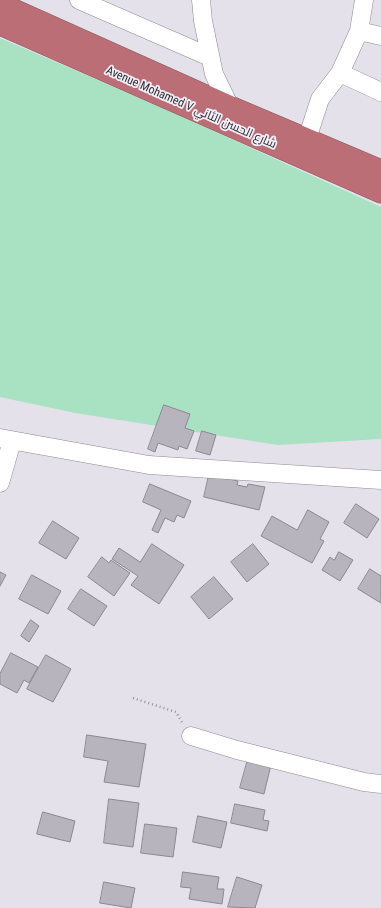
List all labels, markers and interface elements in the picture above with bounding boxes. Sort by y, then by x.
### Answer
street label: Avenue Mohamed V شارع الحسن الثاني [103,64,279,152]

